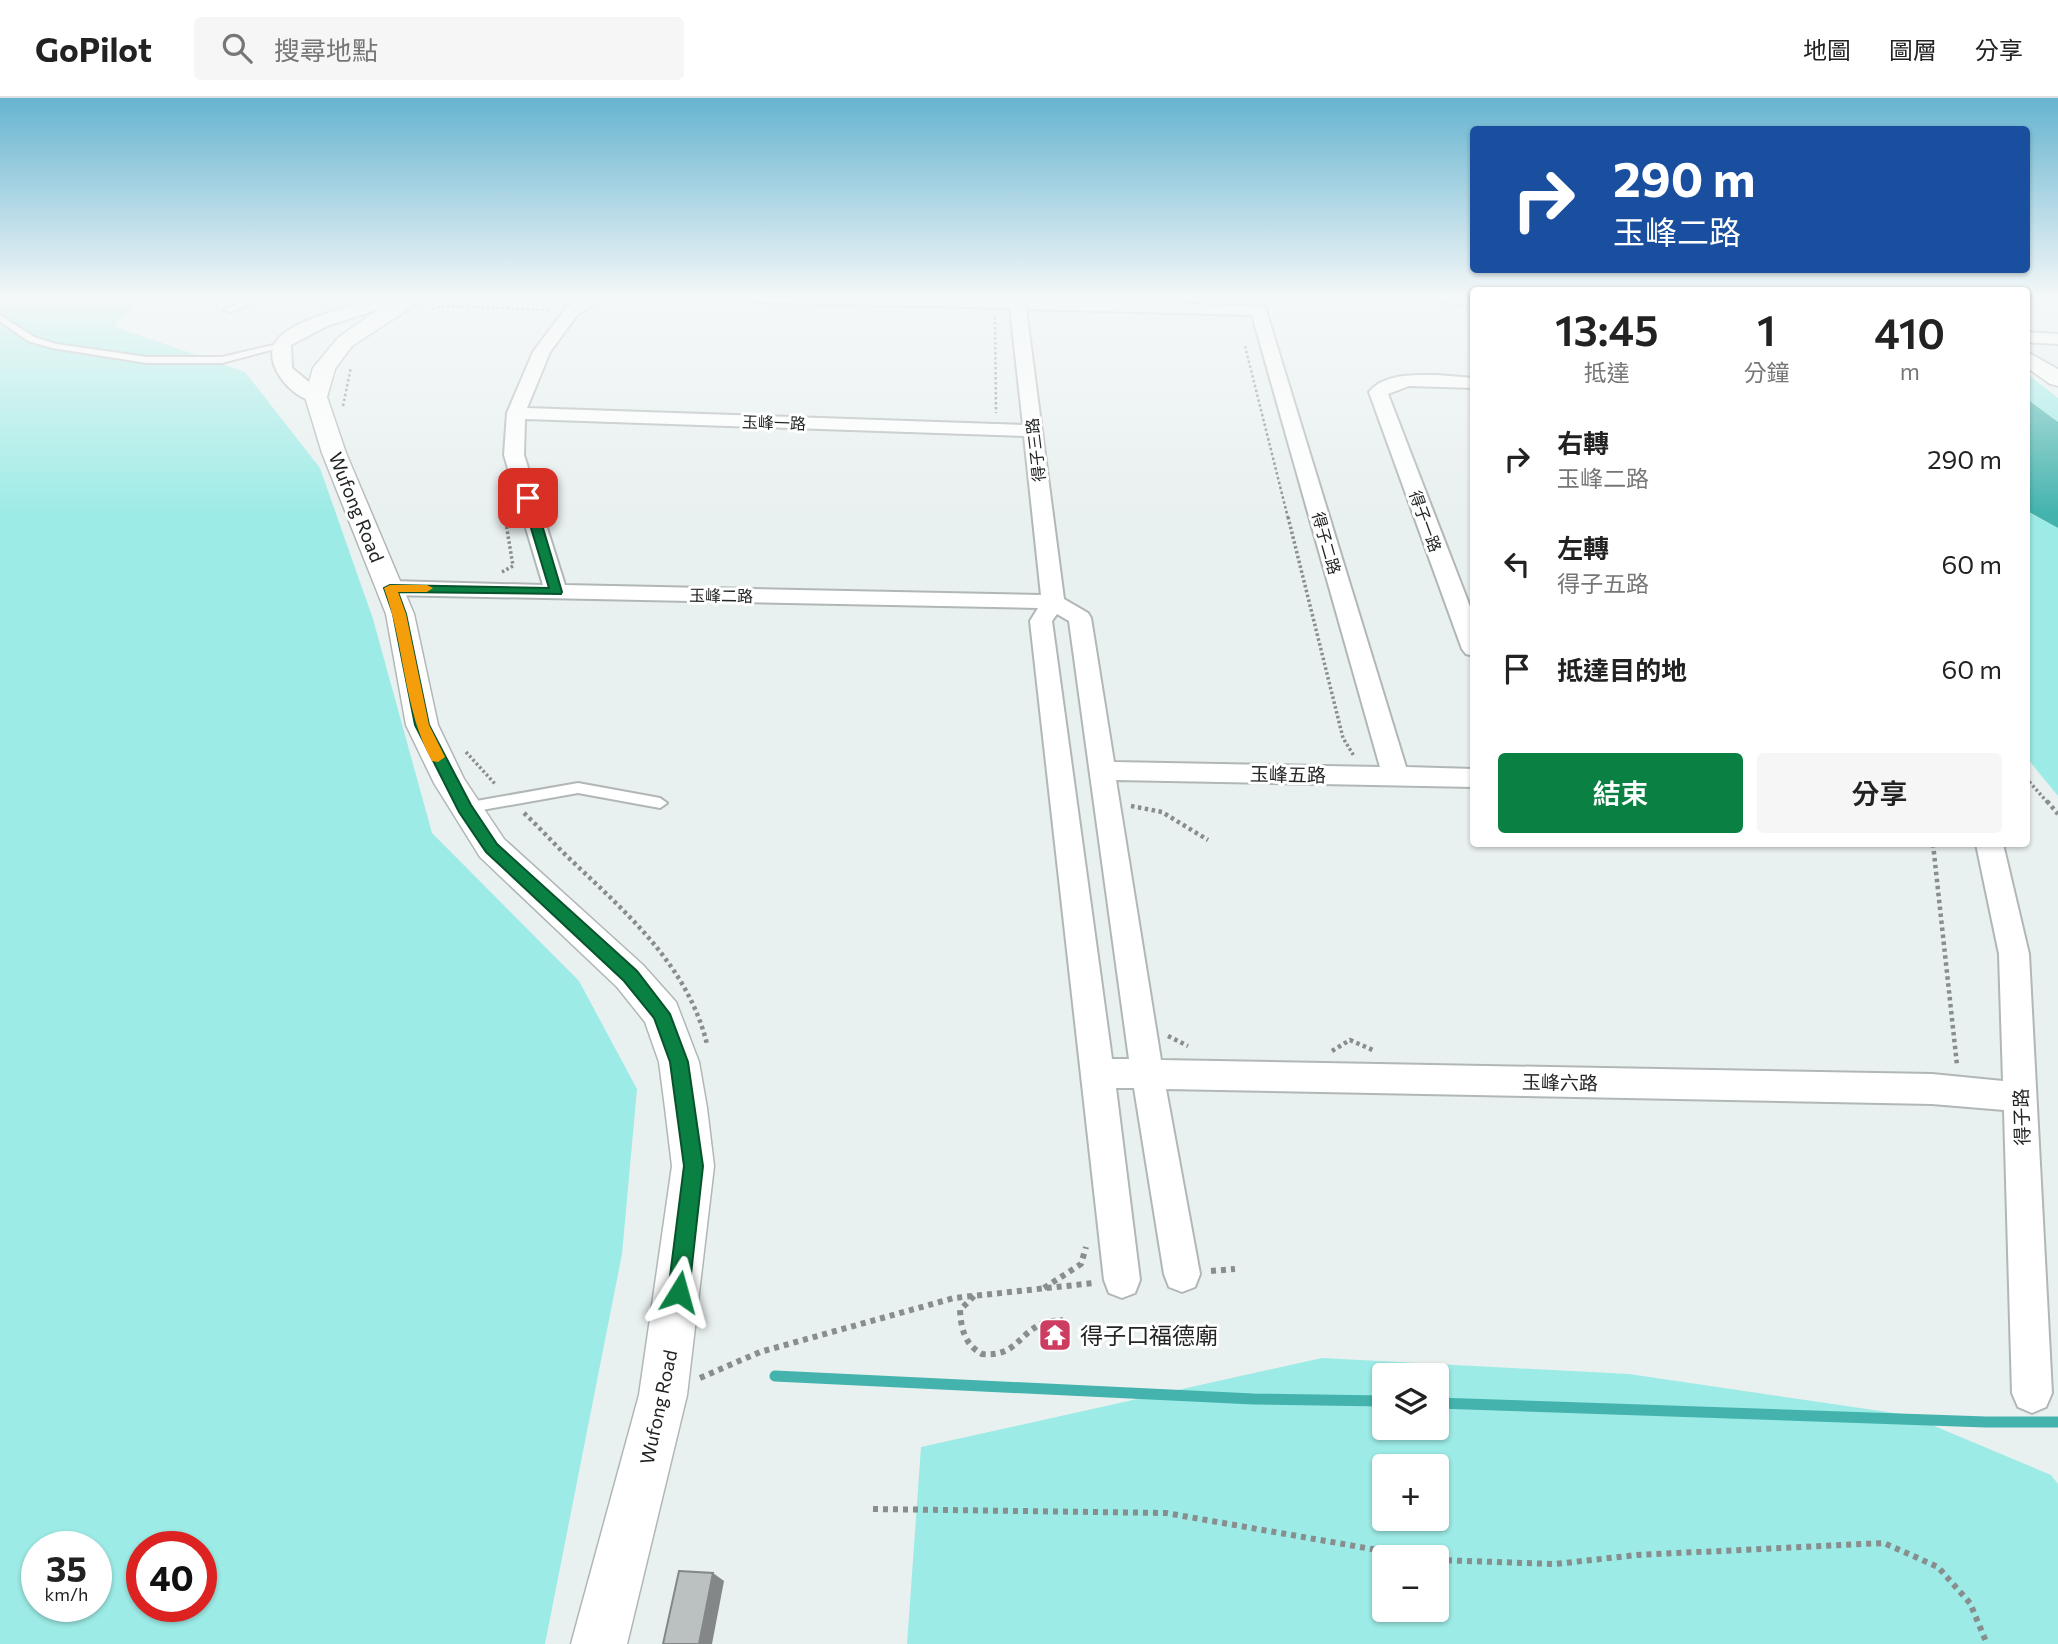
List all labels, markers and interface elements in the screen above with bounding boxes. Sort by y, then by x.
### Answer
search box [194,17,684,80]
text: GoPilot [35,28,152,69]
icon: search [218,29,256,67]
text: 搜尋地點 [274,34,378,65]
text: 地圖 [1803,35,1851,64]
text: 圖層 [1889,35,1937,64]
text: 分享 [1975,35,2023,64]
text: 290 m [1613,147,1755,207]
icon: right [1498,154,1589,245]
text: 玉峰二路 [1613,211,1741,251]
text: 13:45 [1555,303,1659,355]
text: 1 [1757,303,1776,355]
text: 410 [1874,306,1945,358]
text: m [1900,357,1920,385]
text: 抵達 [1584,358,1630,386]
text: 分鐘 [1743,358,1789,386]
street label: 玉峰一路 [742,411,806,433]
street label: 得子三路 [1022,417,1048,483]
text: 右轉 [1557,427,1609,458]
icon: right [1498,440,1536,478]
text: 290 m [1927,443,2002,474]
street label: Wufong Road [324,449,390,565]
text: 玉峰二路 [1557,464,1649,492]
pin [498,468,558,528]
icon: arrive [509,479,547,517]
street label: 得子一路 [1406,488,1446,554]
street label: 得子二路 [1309,510,1345,576]
text: 左轉 [1557,532,1609,563]
icon: left [1498,545,1536,583]
text: 60 m [1942,548,2002,579]
text: 得子五路 [1557,569,1649,597]
street label: 玉峰二路 [689,585,753,605]
icon: arrive [1498,650,1536,688]
text: 60 m [1942,653,2002,684]
text: 抵達目的地 [1557,654,1687,685]
button: 結束 [1498,753,1743,833]
button: 分享 [1757,753,2002,833]
street label: 玉峰五路 [1250,762,1326,786]
street label: 玉峰六路 [1522,1070,1598,1094]
street label: 得子路 [2009,1088,2033,1146]
position arrow [642,1255,716,1329]
temple icon: 得子口福德廟 [1036,1316,1074,1354]
place label: 得子口福德廟 [1080,1321,1218,1349]
street label: Wufong Road [635,1348,681,1466]
map controls [1372,1363,1449,1622]
button: layers [1372,1363,1449,1440]
button: + [1372,1454,1449,1531]
speed limit sign: 40 [126,1531,217,1622]
button: − [1372,1545,1449,1622]
text: 35 [46,1546,87,1589]
text: km/h [45,1583,88,1605]

